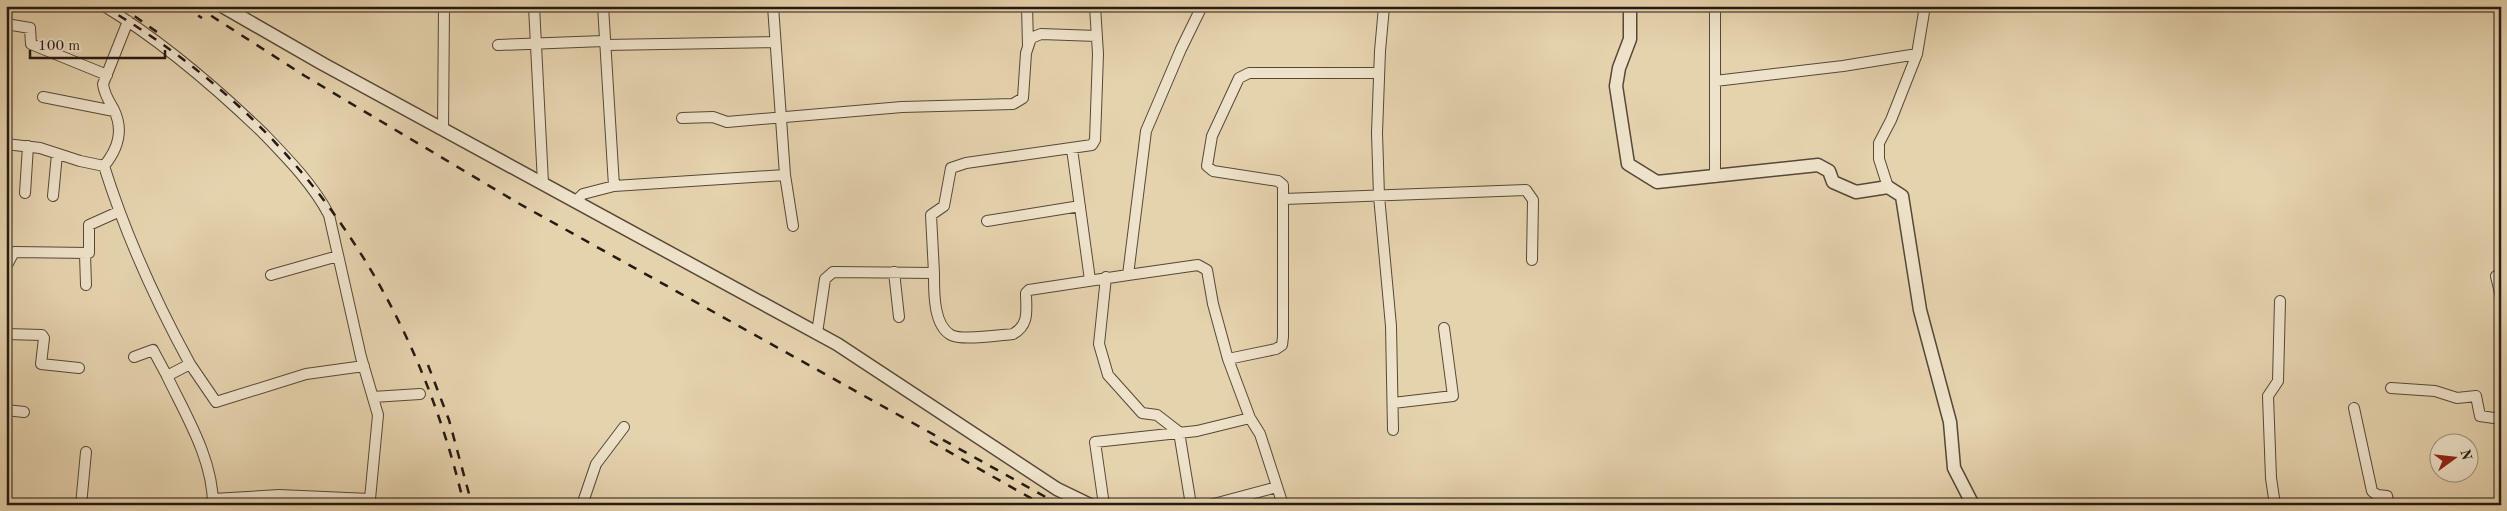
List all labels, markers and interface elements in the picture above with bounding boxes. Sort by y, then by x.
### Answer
scale bar [30,28,165,60]
text: 100 m [38,39,80,54]
north arrow [2430,434,2480,484]
text: N [2457,448,2474,462]

